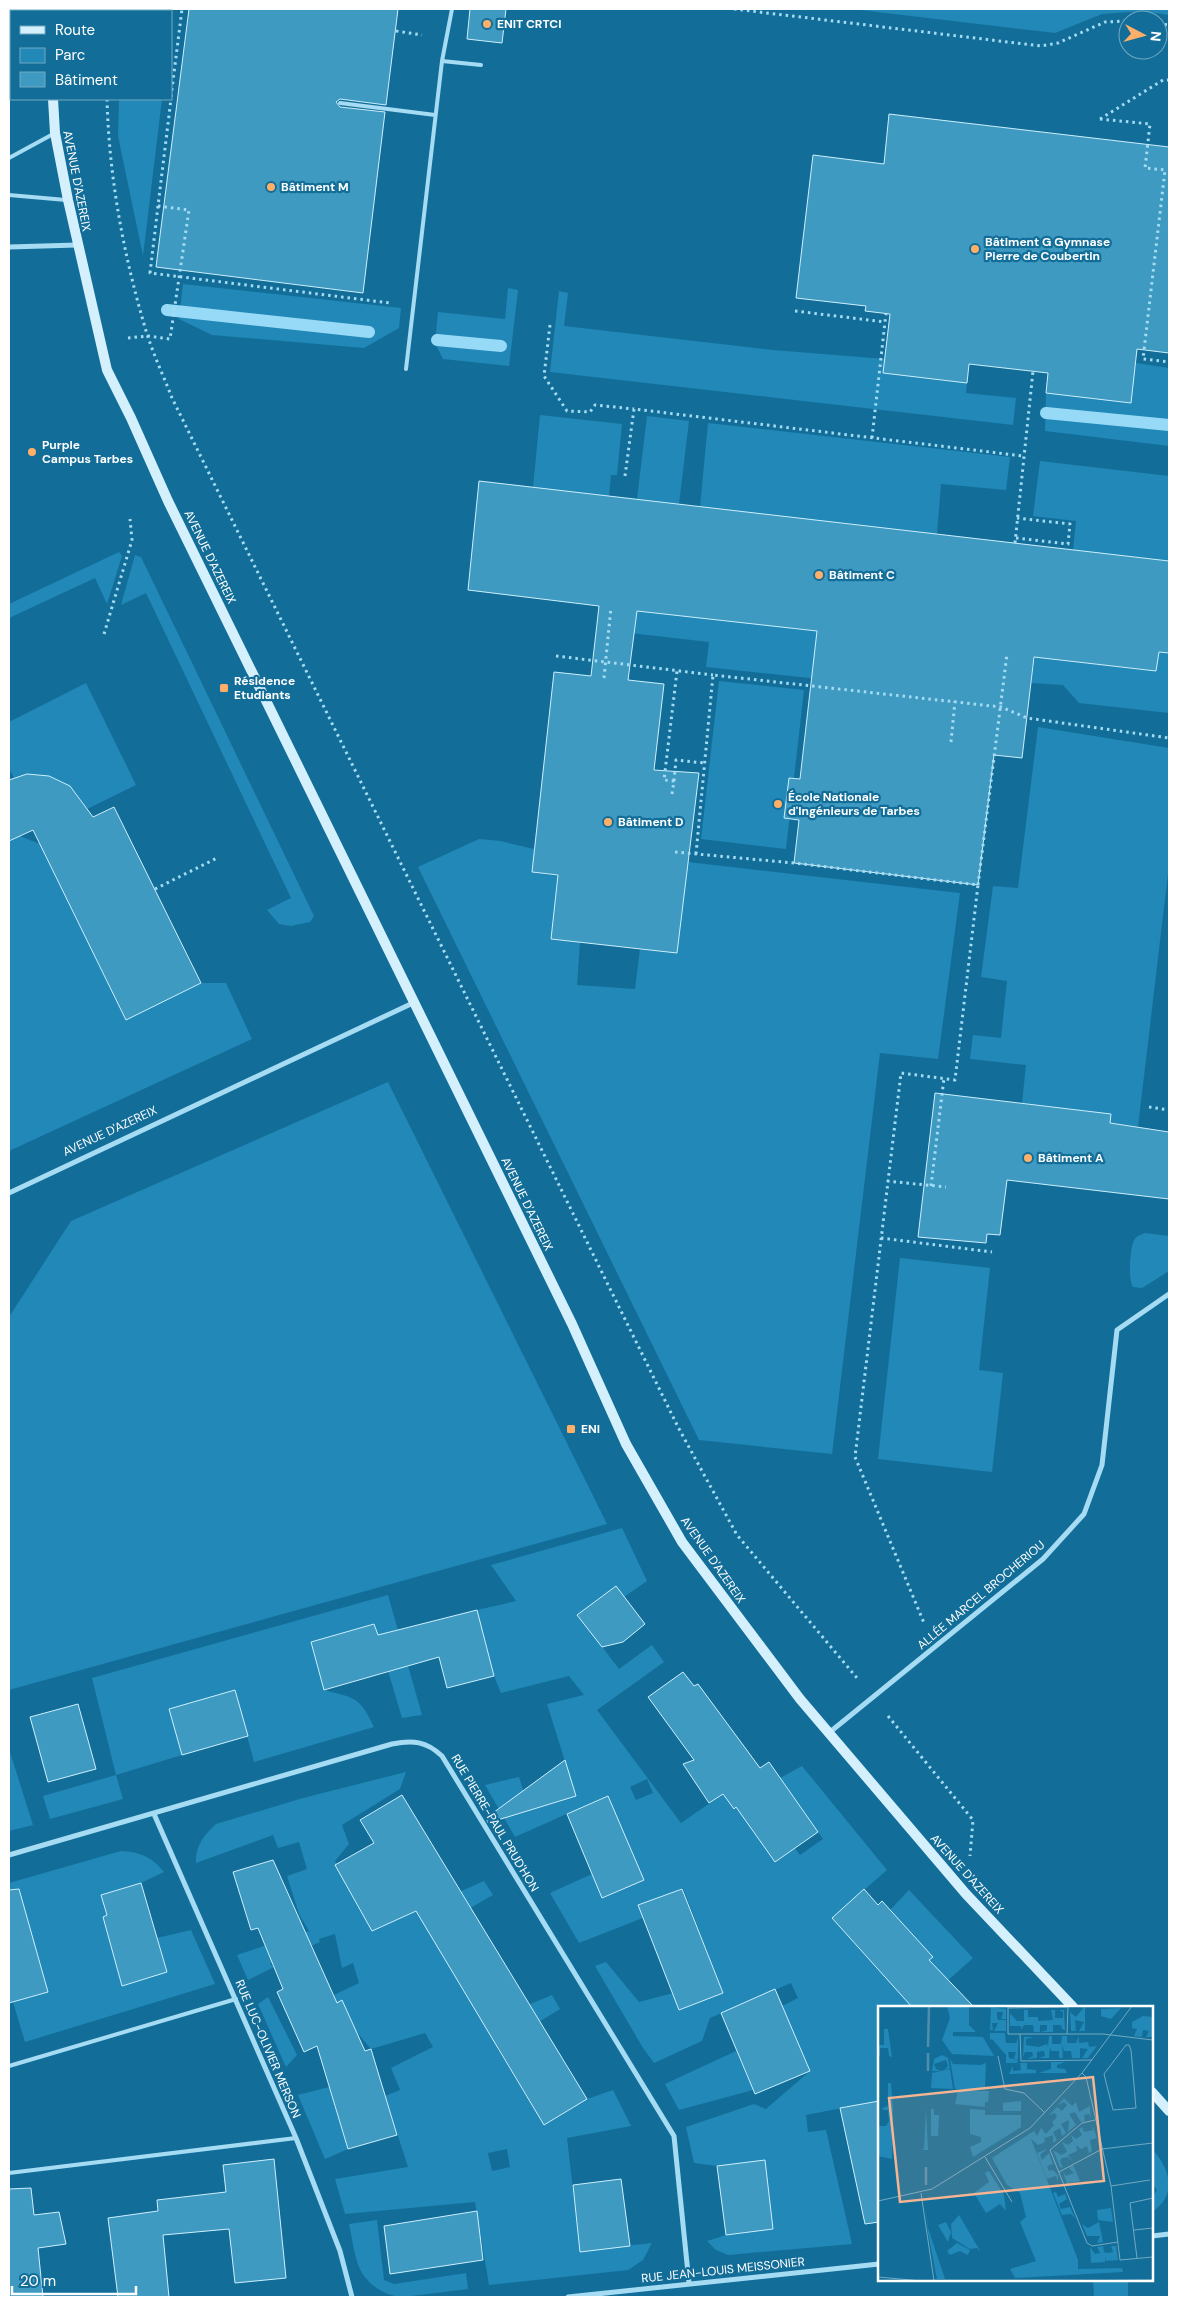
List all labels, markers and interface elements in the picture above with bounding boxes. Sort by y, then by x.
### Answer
legend [10,10,172,100]
north arrow [1118,10,1168,60]
place label: ENIT CRTCI [497,16,561,32]
marker: ENIT CRTCI [481,18,493,30]
text: Route [55,20,95,40]
text: N [1146,30,1165,42]
text: Parc [55,45,85,65]
text: Bâtiment [55,70,118,90]
street label: AVENUE D'AZEREIX [59,129,95,233]
place label: Bâtiment M [281,179,349,195]
marker: Bâtiment M [265,181,277,193]
place label: Bâtiment G Gymnase Pierre de Coubertin [985,234,1110,264]
marker: Bâtiment G Gymnase Pierre de Coubertin [969,243,981,255]
place label: Purple Campus Tarbes [42,437,133,467]
marker: Purple Campus Tarbes [26,446,38,458]
street label: AVENUE D'AZEREIX [180,507,240,607]
place label: Bâtiment C [829,567,895,583]
marker: Bâtiment C [813,569,825,581]
place label: Résidence Etudiants [234,673,295,703]
marker: Résidence Etudiants [218,682,230,694]
place label: École Nationale d'Ingénieurs de Tarbes [788,789,920,819]
marker: École Nationale d'Ingénieurs de Tarbes [772,798,784,810]
place label: Bâtiment D [618,814,684,830]
marker: Bâtiment D [602,816,614,828]
street label: AVENUE D'AZEREIX [60,1102,160,1160]
place label: Bâtiment A [1038,1150,1104,1166]
marker: Bâtiment A [1022,1152,1034,1164]
street label: AVENUE D'AZEREIX [497,1154,557,1254]
place label: ENI [581,1421,600,1437]
marker: ENI [565,1423,577,1435]
street label: AVENUE D'AZEREIX [677,1513,749,1607]
street label: ALLÉE MARCEL BROCHERIOU [914,1537,1048,1653]
street label: RUE PIERRE-PAUL PRUD'HON [448,1751,542,1895]
street label: AVENUE D'AZEREIX [927,1831,1007,1917]
street label: RUE LUC-OLIVIER MERSON [232,1977,304,2121]
inset map [878,2006,1153,2281]
street label: RUE JEAN-LOUIS MEISSONIER [641,2253,805,2287]
scale bar [12,2264,136,2296]
text: 20 m [20,2271,56,2291]

